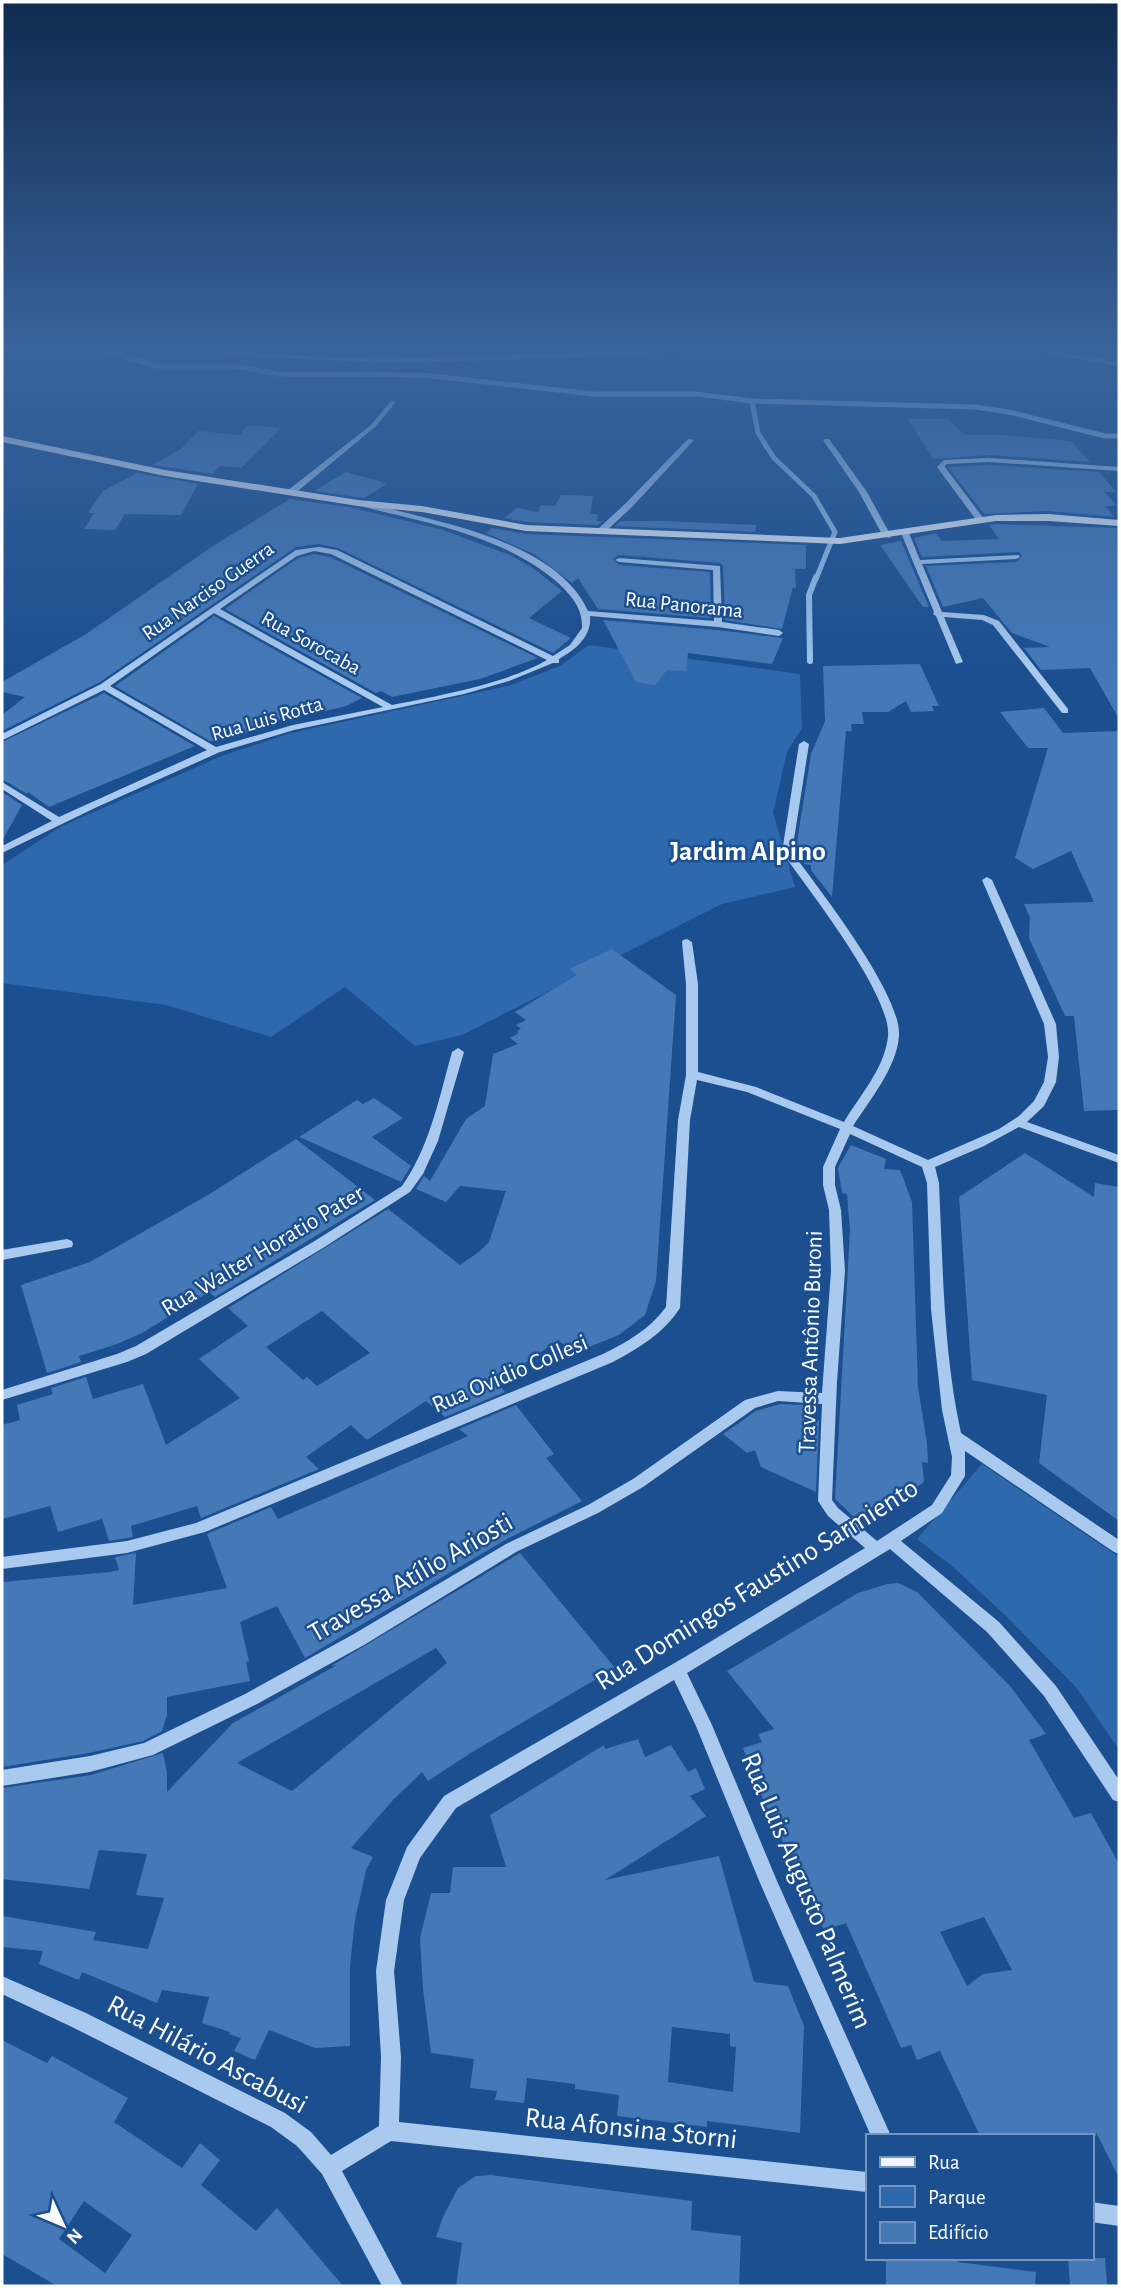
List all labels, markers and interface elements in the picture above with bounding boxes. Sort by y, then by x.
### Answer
street label: Rua Narciso Guerra [138,538,278,644]
street label: Rua Panorama [624,588,744,622]
street label: Rua Sorocaba [258,607,364,679]
street label: Rua Luis Rotta [209,693,326,745]
district label: Jardim Alpino [670,838,826,866]
street label: Rua Walter Horatio Pater [157,1181,369,1321]
street label: Travessa Antônio Buroni [795,1230,827,1454]
street label: Rua Ovidio Collesi [429,1330,591,1418]
street label: Rua Domingos Faustino Sarmiento [591,1474,923,1696]
street label: Travessa Atílio Ariosti [304,1508,518,1648]
street label: Rua Luis Augusto Palmerim [735,1749,877,2033]
street label: Rua Hilário Ascabusi [102,1990,312,2120]
street label: Rua Afonsina Storni [523,2104,739,2154]
legend [866,2134,1093,2260]
text: Rua [928,2152,960,2173]
text: Parque [928,2187,986,2208]
north arrow [28,2190,98,2260]
text: Edifício [928,2222,988,2243]
text: N [63,2224,86,2247]

